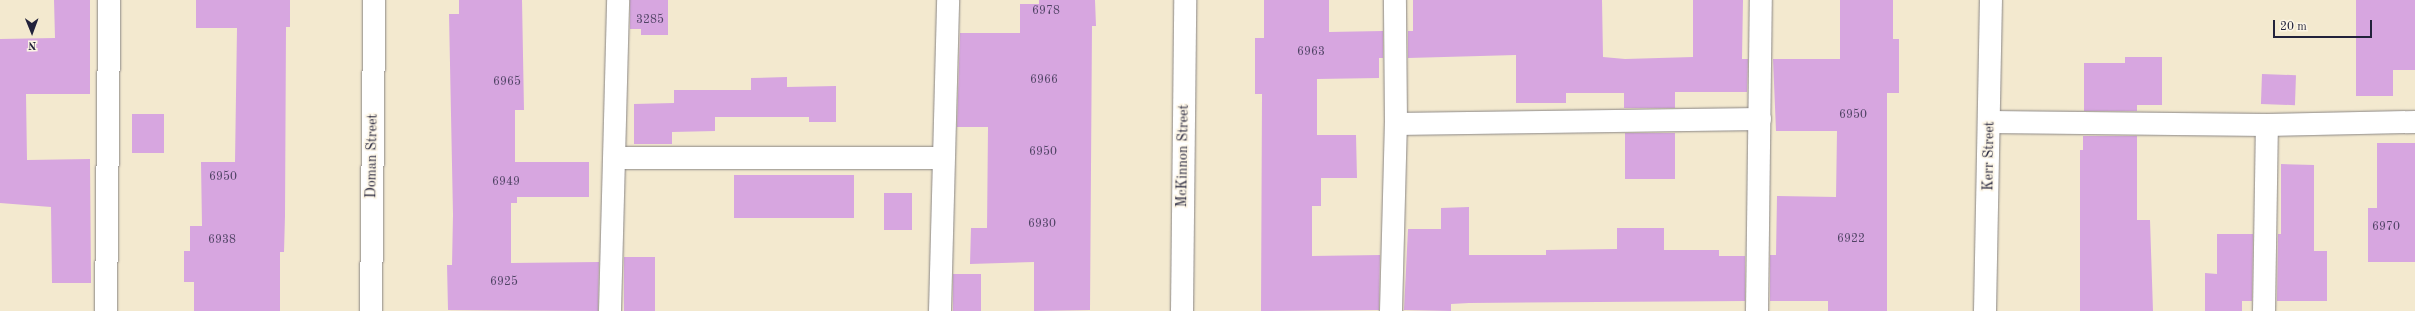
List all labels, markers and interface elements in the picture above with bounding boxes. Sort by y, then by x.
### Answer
house number: 6978 [1032,5,1060,19]
north arrow [12,12,52,52]
scale bar [2275,12,2374,38]
house number: 3285 [636,14,664,28]
text: 20 m [2280,21,2307,33]
text: N [28,39,37,50]
house number: 6963 [1297,46,1325,60]
house number: 6966 [1030,74,1058,88]
house number: 6965 [493,76,521,90]
street label: McKinnon Street [1174,104,1192,208]
house number: 6950 [1839,109,1867,123]
street label: Doman Street [363,114,381,198]
street label: Kerr Street [1980,121,1998,191]
house number: 6950 [1029,146,1057,160]
house number: 6950 [209,171,237,185]
house number: 6949 [492,176,520,190]
house number: 6930 [1028,218,1056,232]
house number: 6970 [2372,221,2400,235]
house number: 6922 [1837,233,1865,247]
house number: 6938 [208,234,236,248]
house number: 6925 [490,276,518,290]

